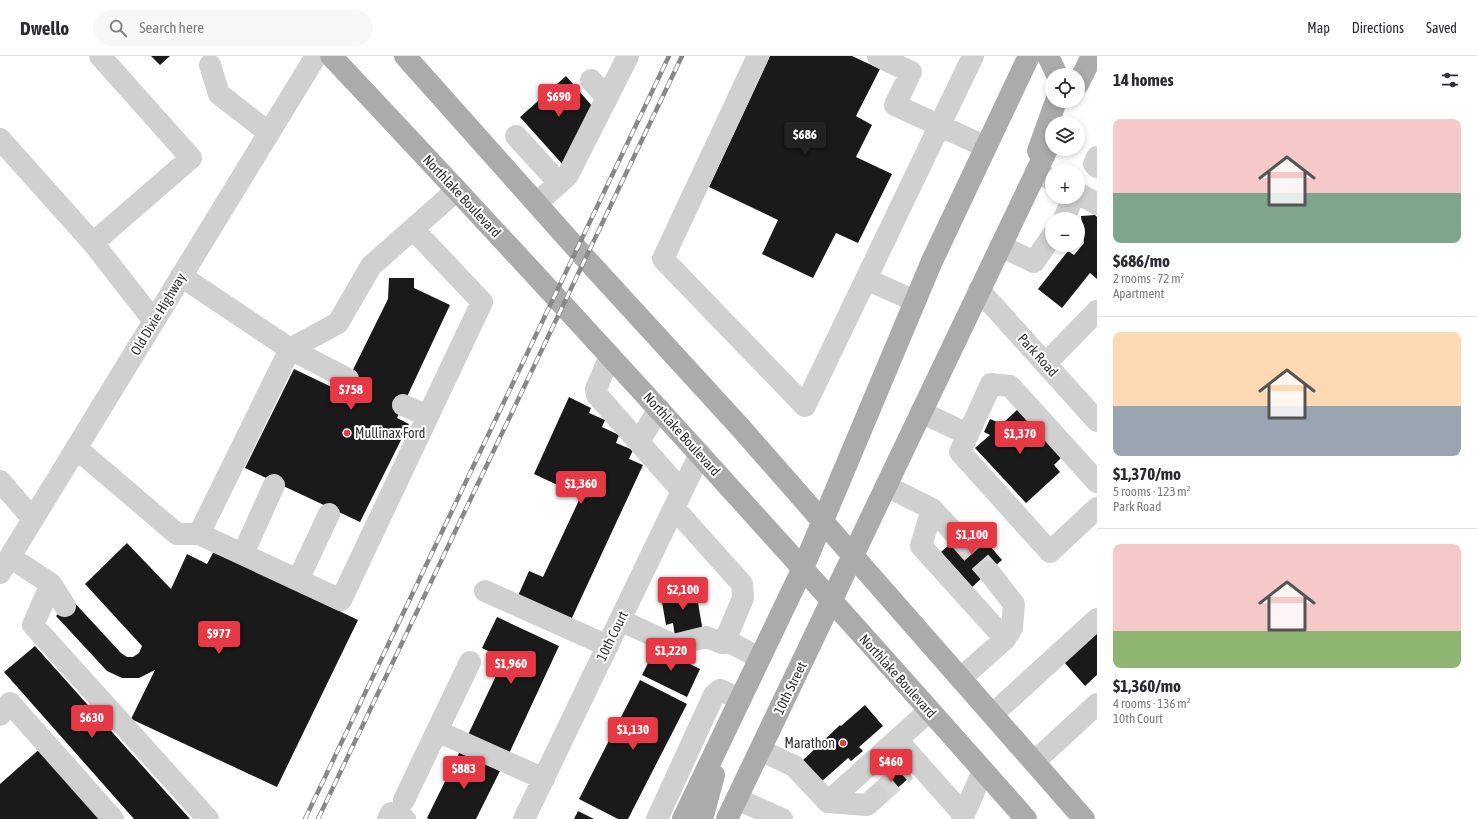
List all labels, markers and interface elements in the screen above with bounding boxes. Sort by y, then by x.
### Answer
search box [93,10,373,46]
text: Dwello [20,17,69,39]
icon: search [107,17,129,39]
text: Search here [139,19,204,36]
text: Map [1307,20,1330,36]
text: Directions [1352,20,1404,36]
text: Saved [1426,20,1457,36]
map controls [1045,68,1085,252]
button: locate [1045,68,1085,108]
icon: filters [1439,69,1461,91]
text: 14 homes [1113,70,1174,90]
pin: $690 [535,84,583,118]
text: $690 [547,89,571,104]
button: layers [1045,116,1085,156]
pin: $686 [781,122,829,156]
text: $686 [793,127,817,142]
icon: home [1251,145,1323,217]
street label: Northlake Boulevard [420,152,504,240]
button: + [1045,164,1085,204]
button: − [1045,212,1085,252]
text: $686/mo [1113,251,1170,271]
street label: Old Dixie Highway [127,270,189,358]
text: 2 rooms · 72 m² [1113,271,1184,286]
text: Apartment [1113,286,1164,301]
street label: Park Road [1015,330,1061,380]
icon: home [1251,358,1323,430]
pin: $758 [327,377,375,411]
text: $758 [339,382,363,397]
street label: Northlake Boulevard [640,389,724,479]
pin: $1,370 [987,421,1053,455]
place label: Mullinax Ford [355,425,425,441]
text: $1,370 [1004,426,1036,441]
marker: Mullinax Ford [342,428,352,438]
text: $1,370/mo [1113,464,1181,484]
pin: $1,360 [548,471,614,505]
text: $1,360 [565,476,597,491]
text: 5 rooms · 123 m² [1113,484,1190,499]
text: Park Road [1113,499,1161,514]
pin: $1,100 [939,522,1005,556]
text: $1,100 [956,527,988,542]
icon: home [1251,570,1323,642]
pin: $2,100 [650,577,716,611]
text: $2,100 [667,582,699,597]
street label: 10th Court [593,608,631,664]
pin: $977 [195,621,243,655]
text: $977 [207,626,231,641]
street label: Northlake Boulevard [856,631,940,721]
pin: $1,220 [638,638,704,672]
text: $1,220 [655,643,687,658]
pin: $1,960 [478,651,544,685]
text: $1,960 [495,656,527,671]
street label: 10th Street [770,659,810,717]
text: $1,360/mo [1113,676,1181,696]
text: 4 rooms · 136 m² [1113,696,1190,711]
pin: $630 [68,705,116,739]
text: $630 [80,710,104,725]
text: 10th Court [1113,711,1163,726]
pin: $1,130 [600,717,666,751]
text: $1,130 [617,722,649,737]
place label: Marathon [785,735,835,751]
marker: Marathon [838,738,848,748]
pin: $460 [867,749,915,783]
text: $460 [879,754,903,769]
pin: $883 [440,756,488,790]
text: $883 [452,761,476,776]

